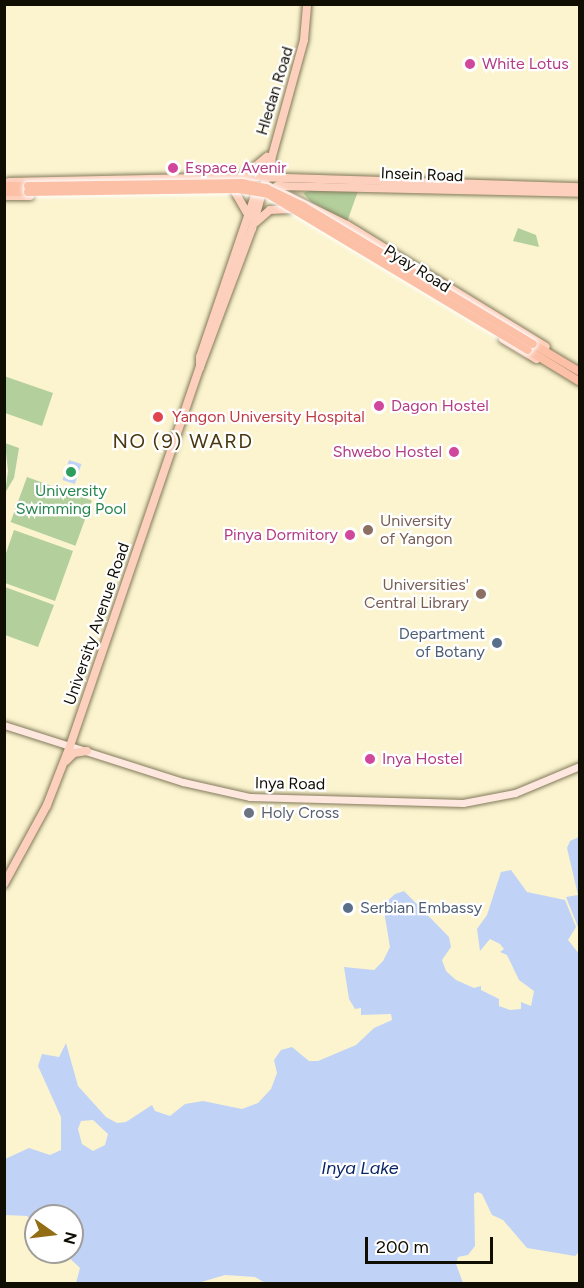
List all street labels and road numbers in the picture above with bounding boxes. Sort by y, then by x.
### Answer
street label: Hledan Road [252,44,298,138]
street label: Insein Road [380,164,464,186]
street label: Pyay Road [380,241,454,297]
street label: University Avenue Road [60,540,134,708]
street label: Inya Road [255,774,325,794]

